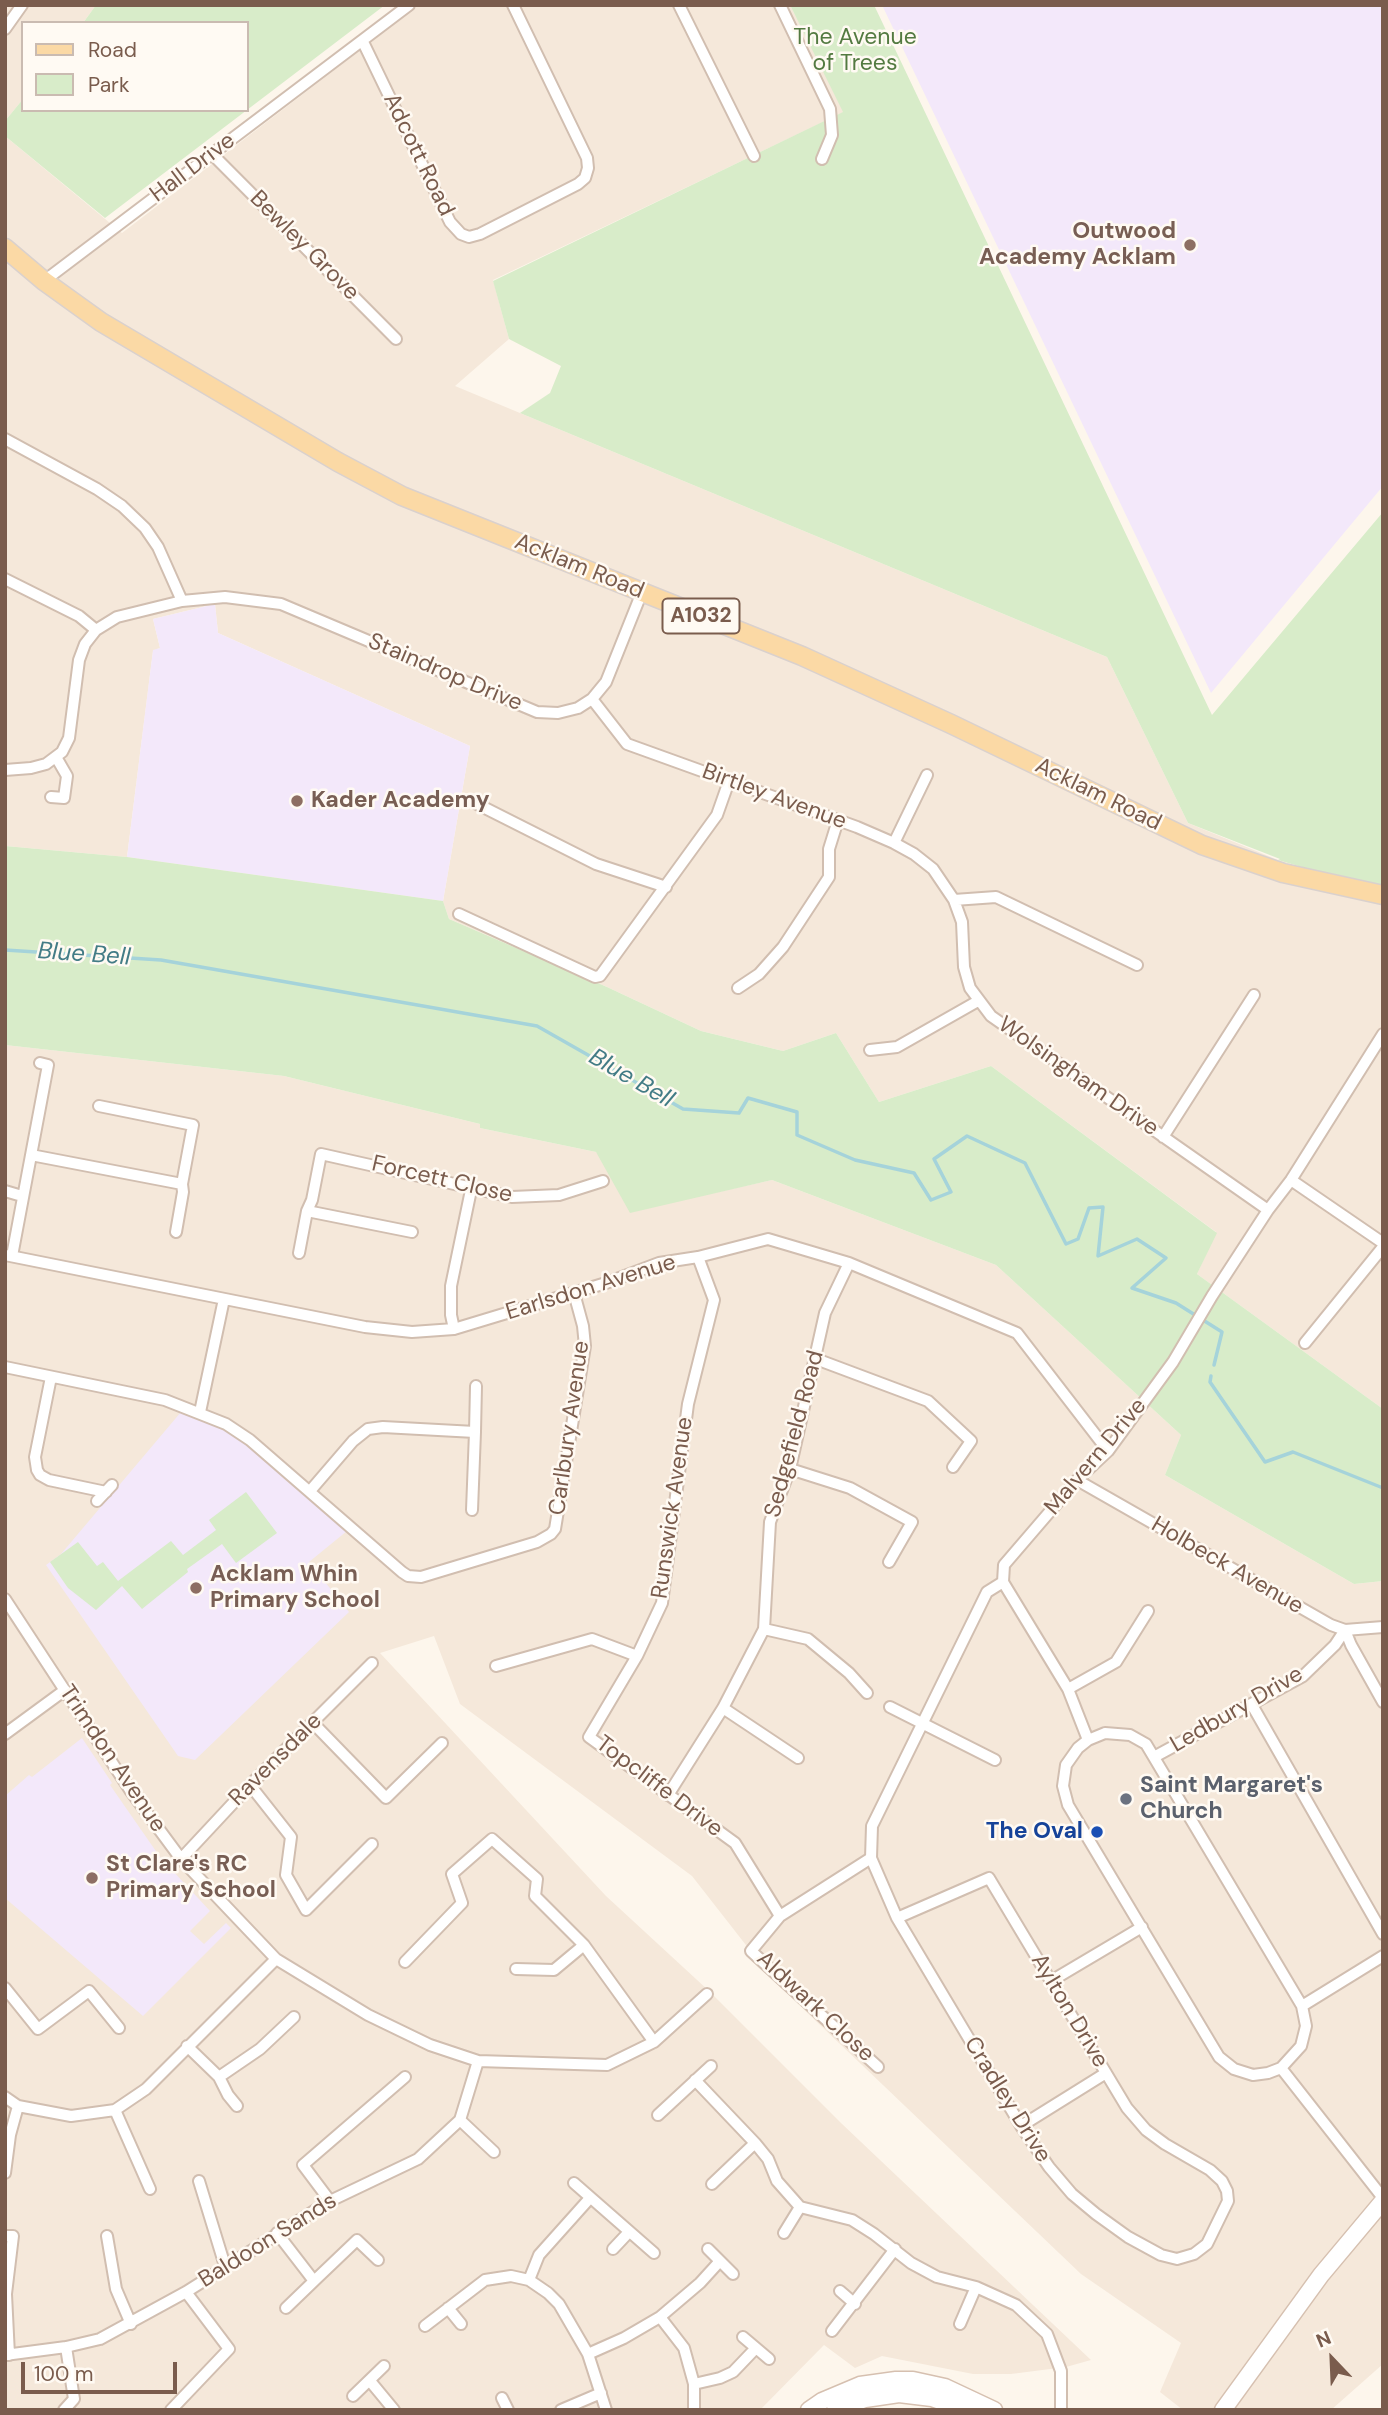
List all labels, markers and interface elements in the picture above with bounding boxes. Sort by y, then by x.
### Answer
legend [21,21,248,112]
park label: The Avenue of Trees [793,24,917,78]
text: Road [88,36,137,64]
text: Park [88,71,129,99]
street label: Adcott Road [376,89,460,221]
street label: Hall Drive [145,127,241,209]
street label: Bewley Grove [243,185,365,307]
place label: Outwood Academy Acklam [979,218,1176,272]
marker: Outwood Academy Acklam [1182,237,1198,253]
street label: Acklam Road [510,529,648,605]
road number: A1032 [662,598,740,634]
street label: Staindrop Drive [364,628,526,718]
street label: Acklam Road [1030,753,1166,837]
street label: Birtley Avenue [698,758,850,836]
place label: Kader Academy [311,787,490,815]
marker: Kader Academy [289,793,305,809]
water label: Blue Bell [37,937,131,973]
street label: Wolsingham Drive [992,1011,1164,1143]
water label: Blue Bell [584,1043,678,1115]
street label: Forcett Close [369,1150,515,1210]
street label: Earlsdon Avenue [503,1249,679,1327]
street label: Carlbury Avenue [544,1339,596,1517]
street label: Sedgefield Road [759,1348,831,1520]
street label: Malvern Drive [1039,1393,1153,1521]
street label: Runswick Avenue [647,1415,699,1601]
street label: Holbeck Avenue [1146,1511,1308,1621]
place label: Acklam Whin Primary School [210,1561,380,1615]
marker: Acklam Whin Primary School [188,1580,204,1596]
street label: Ledbury Drive [1166,1661,1308,1759]
street label: Trimdon Avenue [53,1680,171,1838]
street label: Ravensdale [224,1708,328,1812]
street label: Topcliffe Drive [590,1730,728,1844]
place label: Saint Margaret's Church [1140,1772,1323,1826]
marker: Saint Margaret's Church [1118,1791,1134,1807]
place label: The Oval [986,1818,1083,1846]
marker: The Oval [1089,1824,1105,1840]
place label: St Clare's RC Primary School [106,1851,276,1905]
marker: St Clare's RC Primary School [84,1870,100,1886]
street label: Aldwark Close [751,1946,879,2068]
street label: Aylton Drive [1024,1949,1114,2073]
street label: Cradley Drive [957,2032,1057,2168]
street label: Baldoon Sands [194,2188,342,2294]
north arrow [1297,2324,1367,2394]
text: N [1312,2325,1335,2353]
scale bar [24,2348,180,2392]
text: 100 m [34,2360,94,2388]

